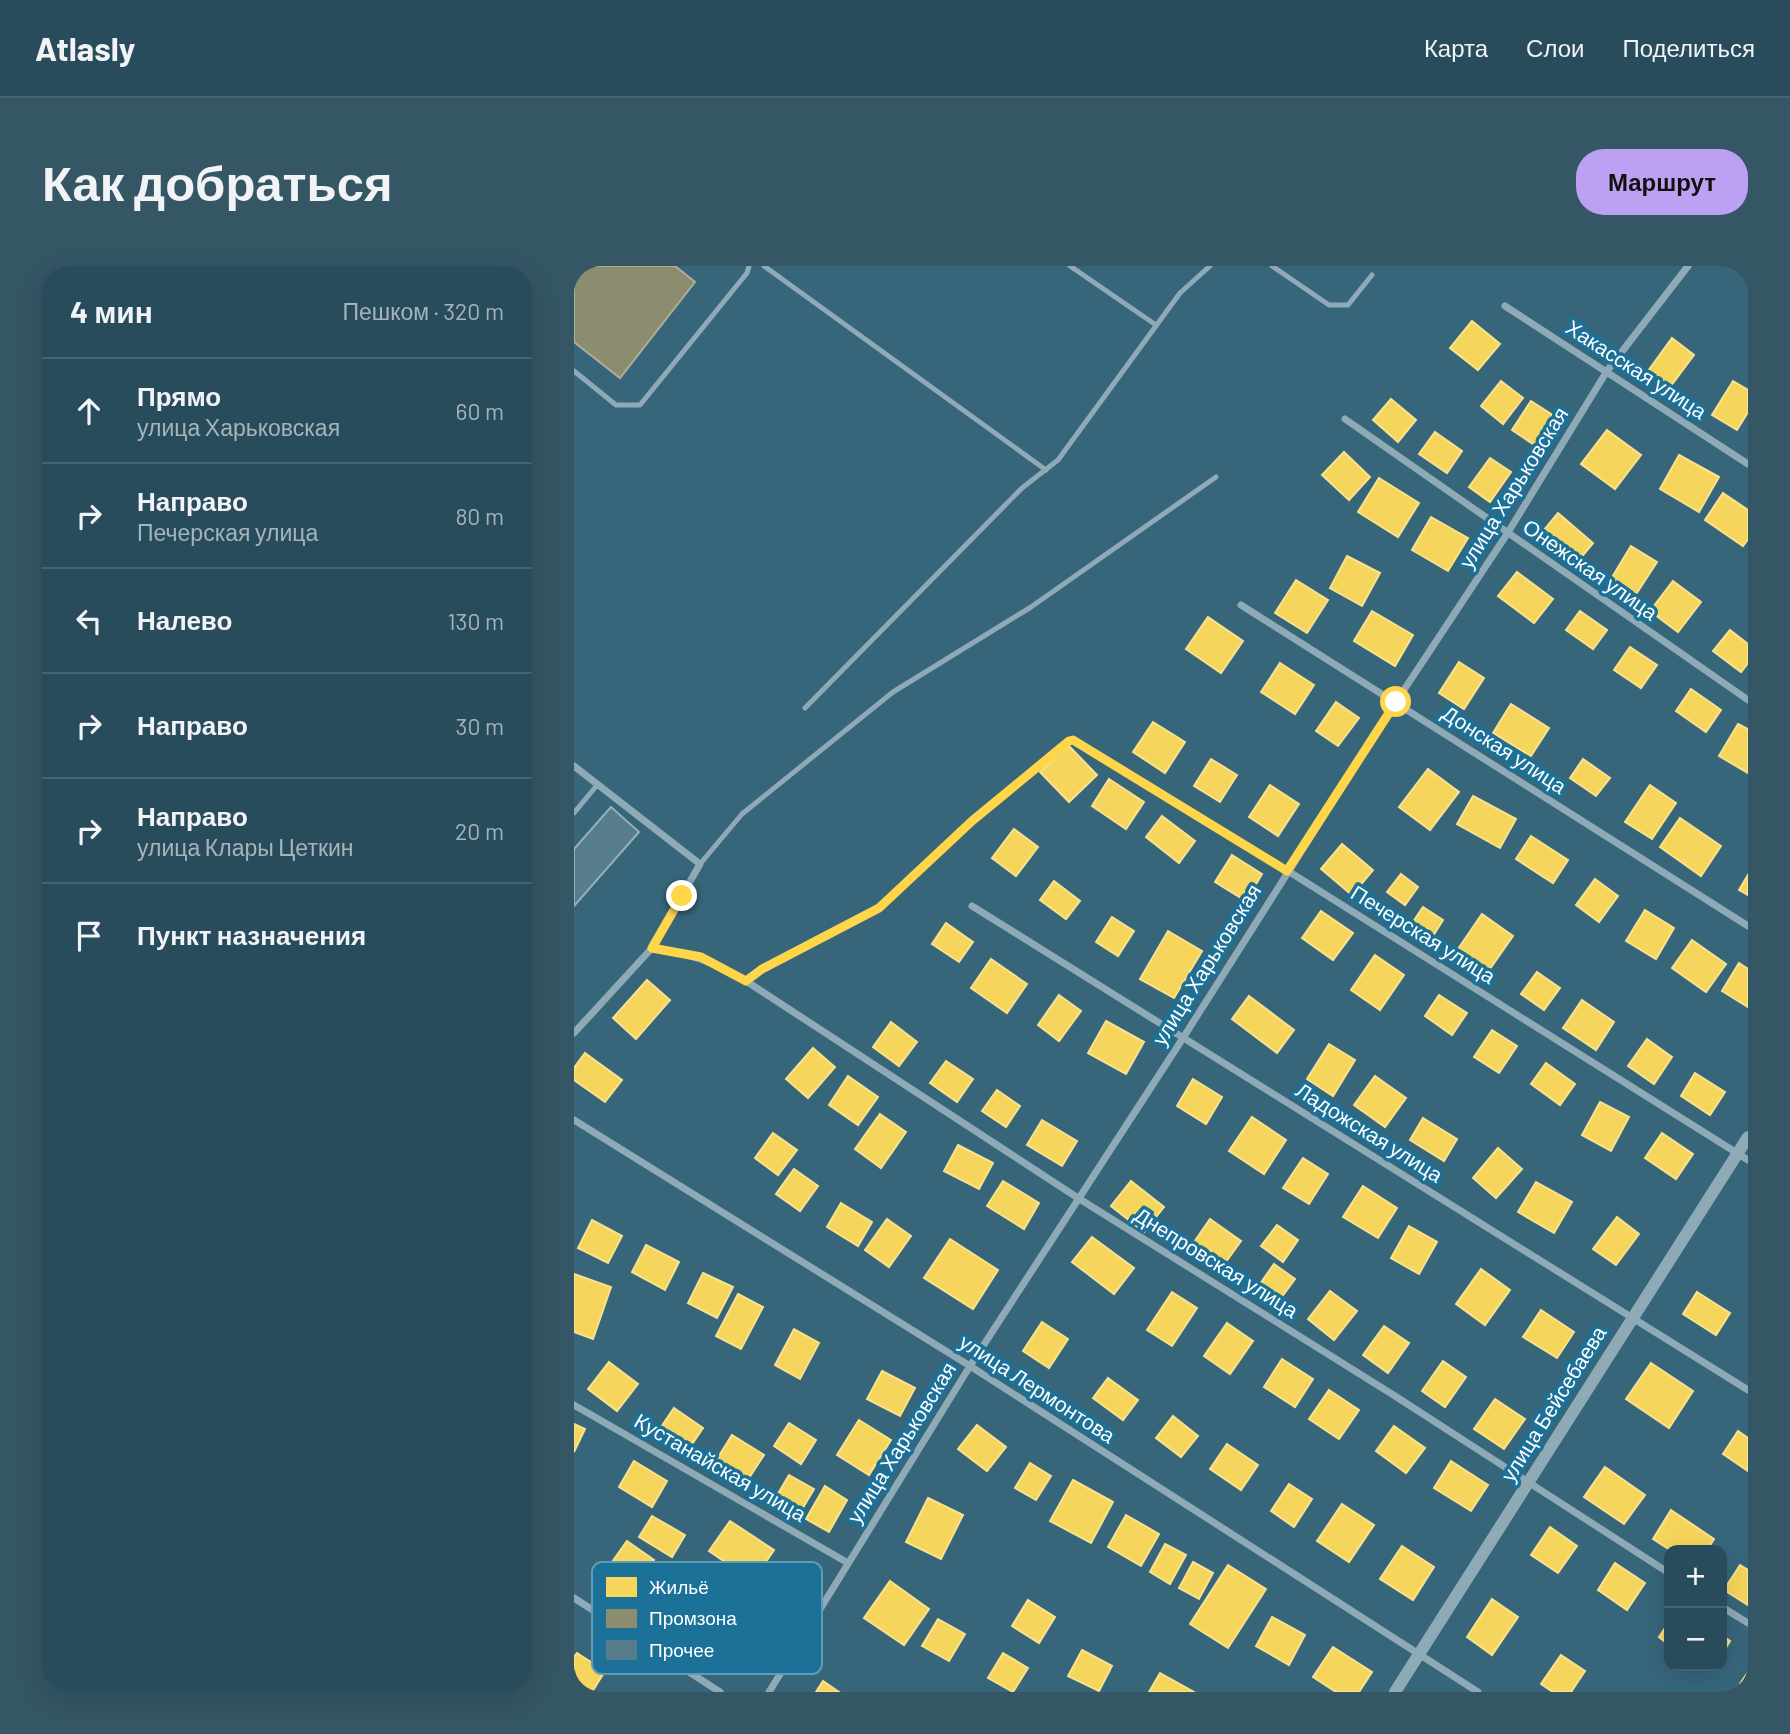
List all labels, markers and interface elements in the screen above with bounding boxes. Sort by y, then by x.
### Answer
text: Atlasly [35,28,135,68]
text: Карта [1424,33,1488,62]
text: Слои [1526,33,1584,62]
text: Поделиться [1622,33,1755,62]
button: Маршрут [1576,149,1748,215]
text: Как добраться [42,152,393,211]
text: 4 мин [70,293,153,329]
text: Пешком · 320 m [342,297,504,325]
street label: Хакасская улица [1562,314,1712,424]
text: Прямо [137,380,221,411]
icon: ahead [70,392,108,430]
text: 60 m [456,397,504,425]
street label: улица Харьковская [1453,402,1572,572]
text: улица Харьковская [137,413,340,441]
text: Направо [137,485,248,516]
icon: right [70,497,108,535]
text: 80 m [455,502,504,530]
street label: Онежская улица [1519,513,1663,625]
text: Печерская улица [137,518,318,546]
icon: left [70,602,108,640]
text: Налево [137,604,232,635]
text: 130 m [447,607,504,635]
route start [1380,686,1411,717]
street label: Донская улица [1438,699,1572,798]
icon: right [70,707,108,745]
text: Направо [137,709,248,740]
text: 30 m [456,712,504,740]
text: Направо [137,800,248,831]
icon: right [70,812,108,850]
text: 20 m [455,817,504,845]
text: улица Клары Цеткин [137,833,354,861]
street label: улица Харьковская [1146,879,1265,1049]
street label: Печерская улица [1347,879,1501,988]
route end [666,880,697,911]
icon: arrive [70,917,108,955]
text: Пункт назначения [137,919,366,950]
street label: Ладожская улица [1292,1077,1448,1187]
street label: Днепровская улица [1130,1201,1304,1322]
street label: улица Бейсебаева [1495,1321,1611,1486]
street label: улица Лермонтова [955,1328,1121,1448]
street label: улица Харьковская [841,1357,960,1527]
street label: Кустанайская улица [630,1407,811,1526]
map controls [1664,1545,1727,1671]
button: + [1664,1545,1727,1608]
legend [592,1562,822,1674]
text: Жильё [649,1575,709,1598]
text: Промзона [649,1606,737,1629]
button: − [1664,1608,1727,1671]
text: Прочее [649,1638,714,1661]

